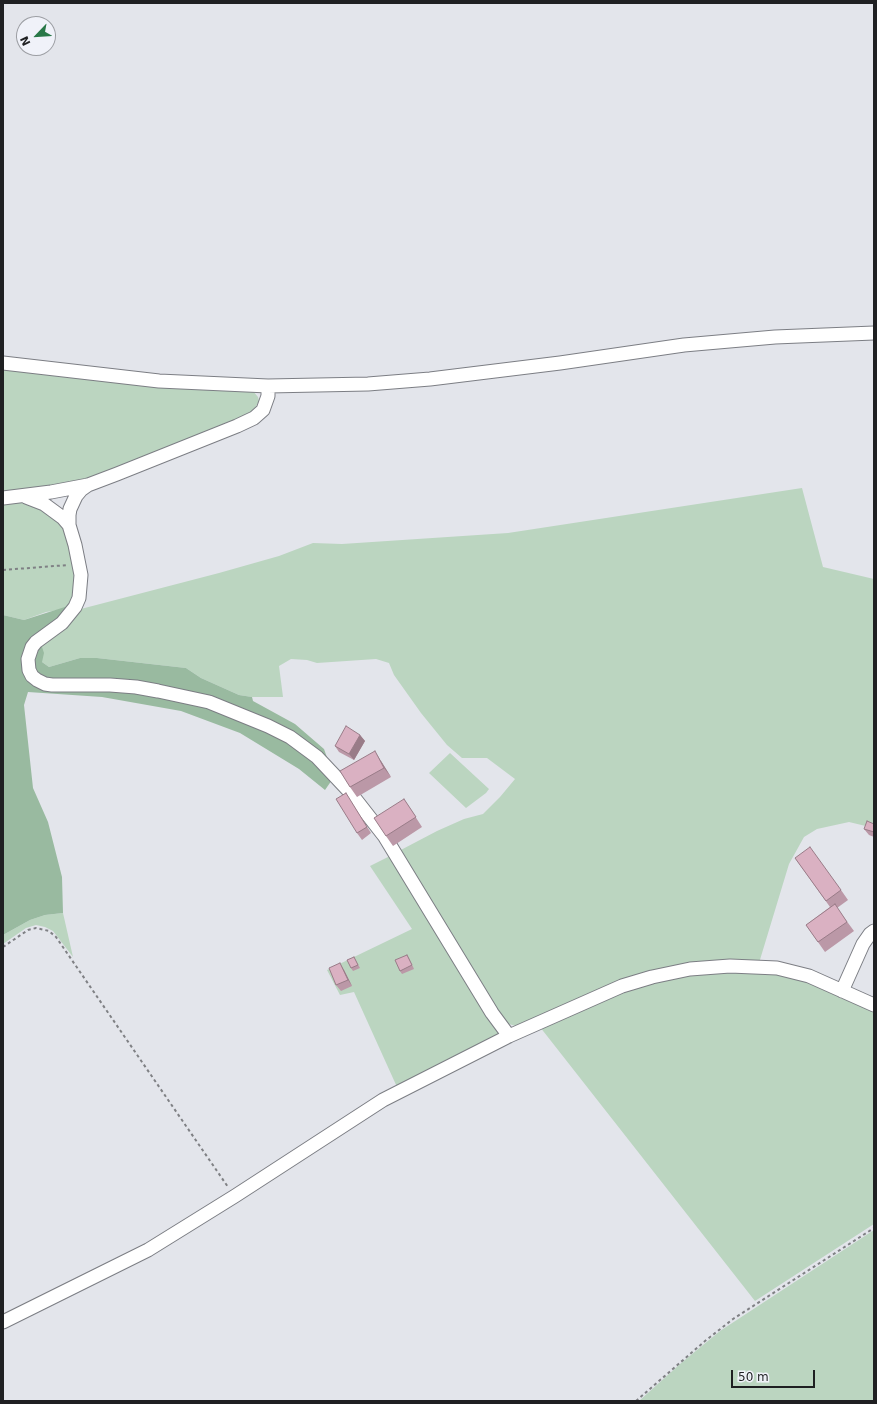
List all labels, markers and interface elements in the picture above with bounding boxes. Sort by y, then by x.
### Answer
north arrow [16,16,56,56]
text: N [18,34,33,48]
scale bar [733,1362,817,1388]
text: 50 m [738,1370,769,1384]

